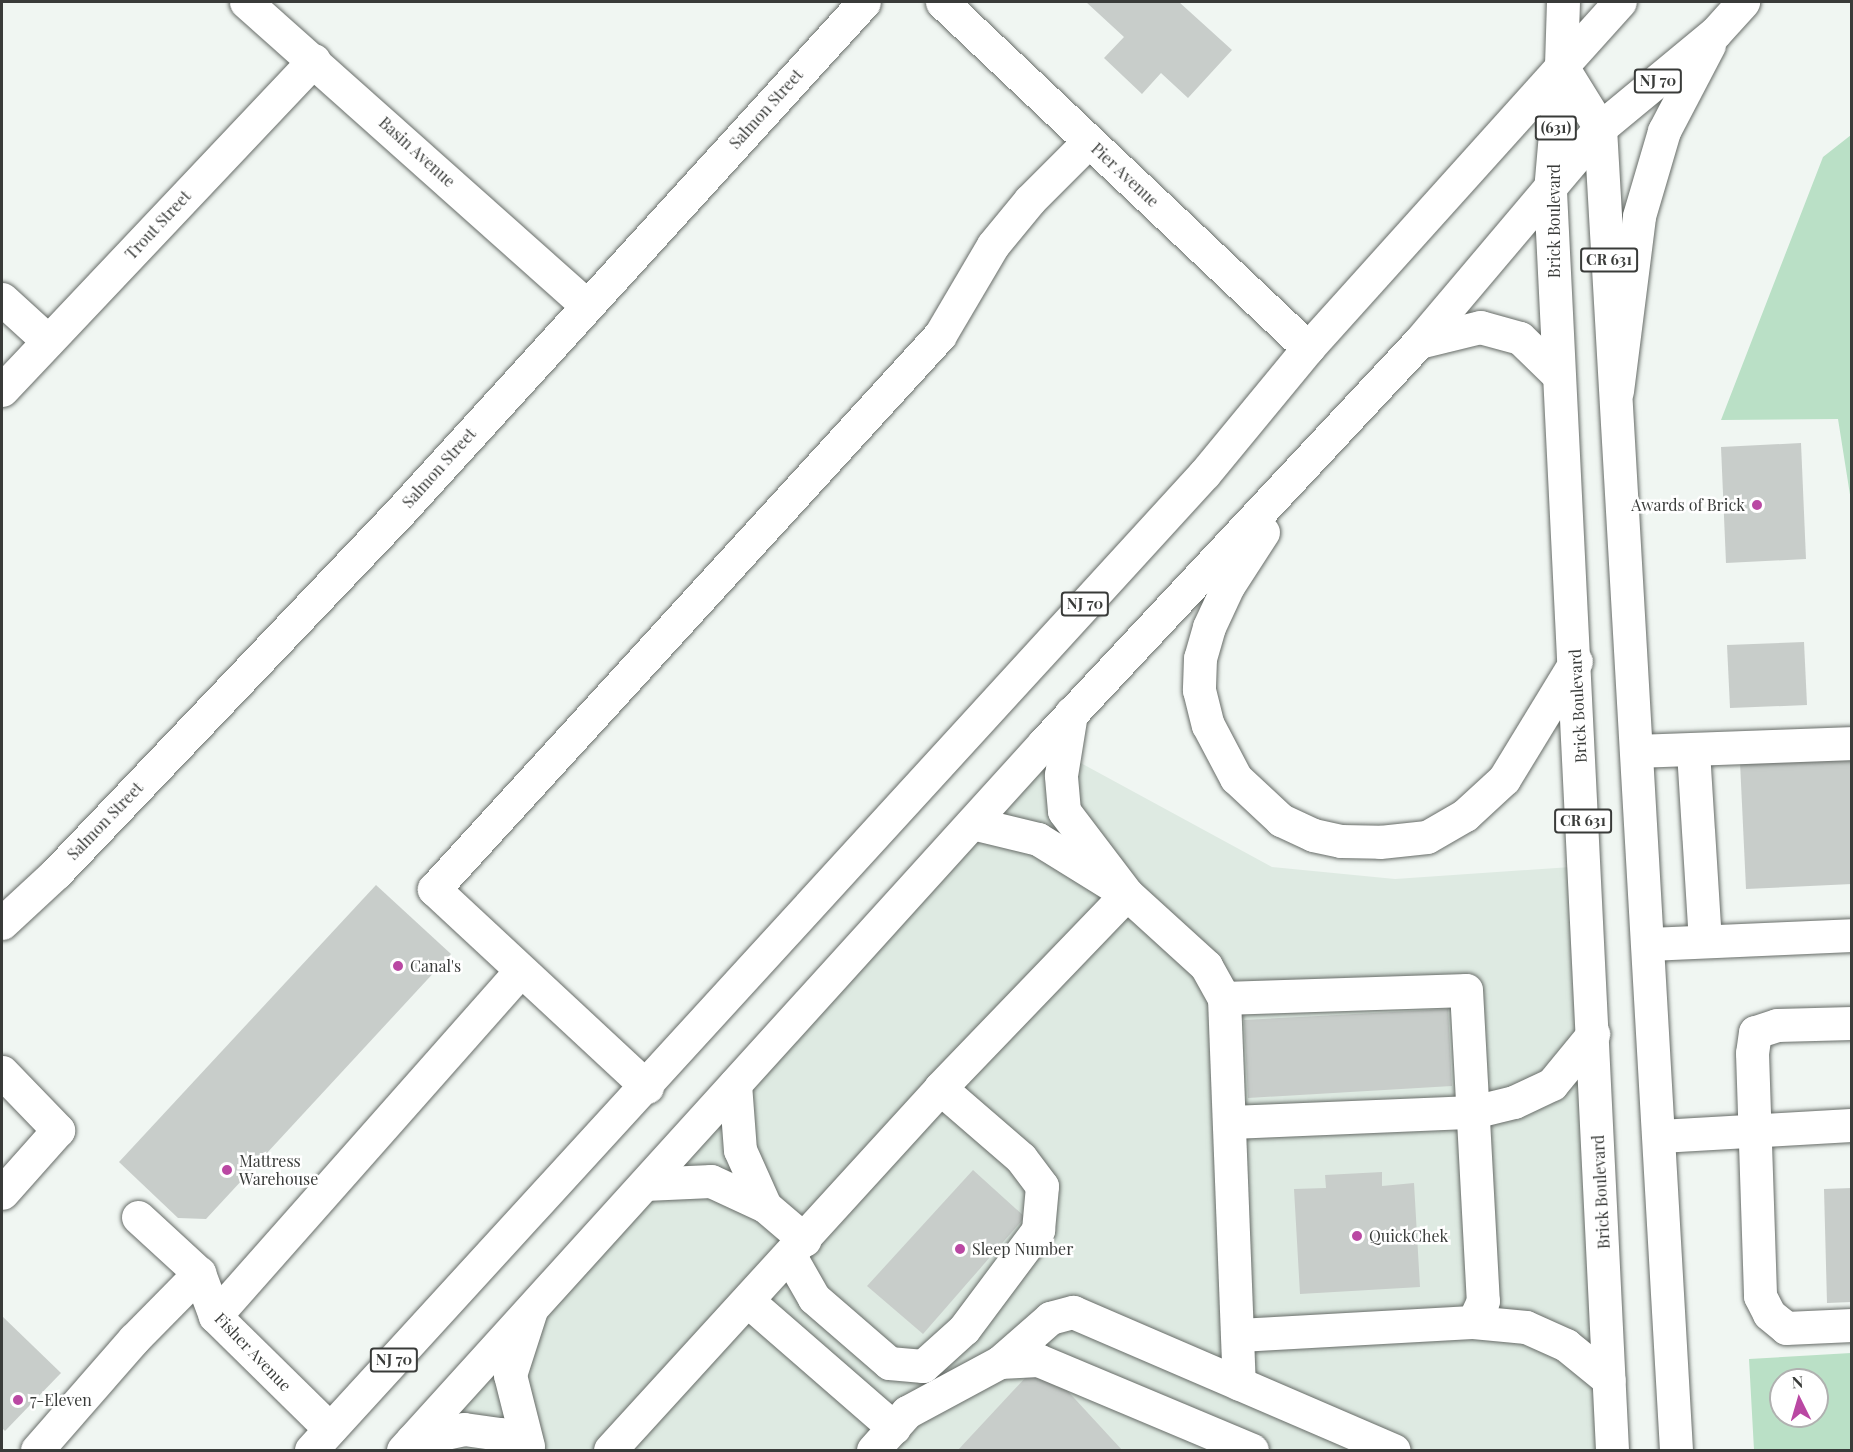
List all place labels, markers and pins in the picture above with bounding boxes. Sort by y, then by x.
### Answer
place label: Awards of Brick [1631,495,1745,515]
marker: Awards of Brick [1750,498,1764,512]
place label: Canal's [410,956,461,976]
marker: Canal's [391,959,405,973]
place label: Mattress Warehouse [239,1151,318,1189]
marker: Mattress Warehouse [220,1163,234,1177]
place label: QuickChek [1369,1226,1448,1246]
marker: QuickChek [1350,1229,1364,1243]
place label: Sleep Number [972,1239,1073,1259]
marker: Sleep Number [953,1242,967,1256]
place label: 7-Eleven [30,1390,92,1410]
marker: 7-Eleven [11,1393,25,1407]

